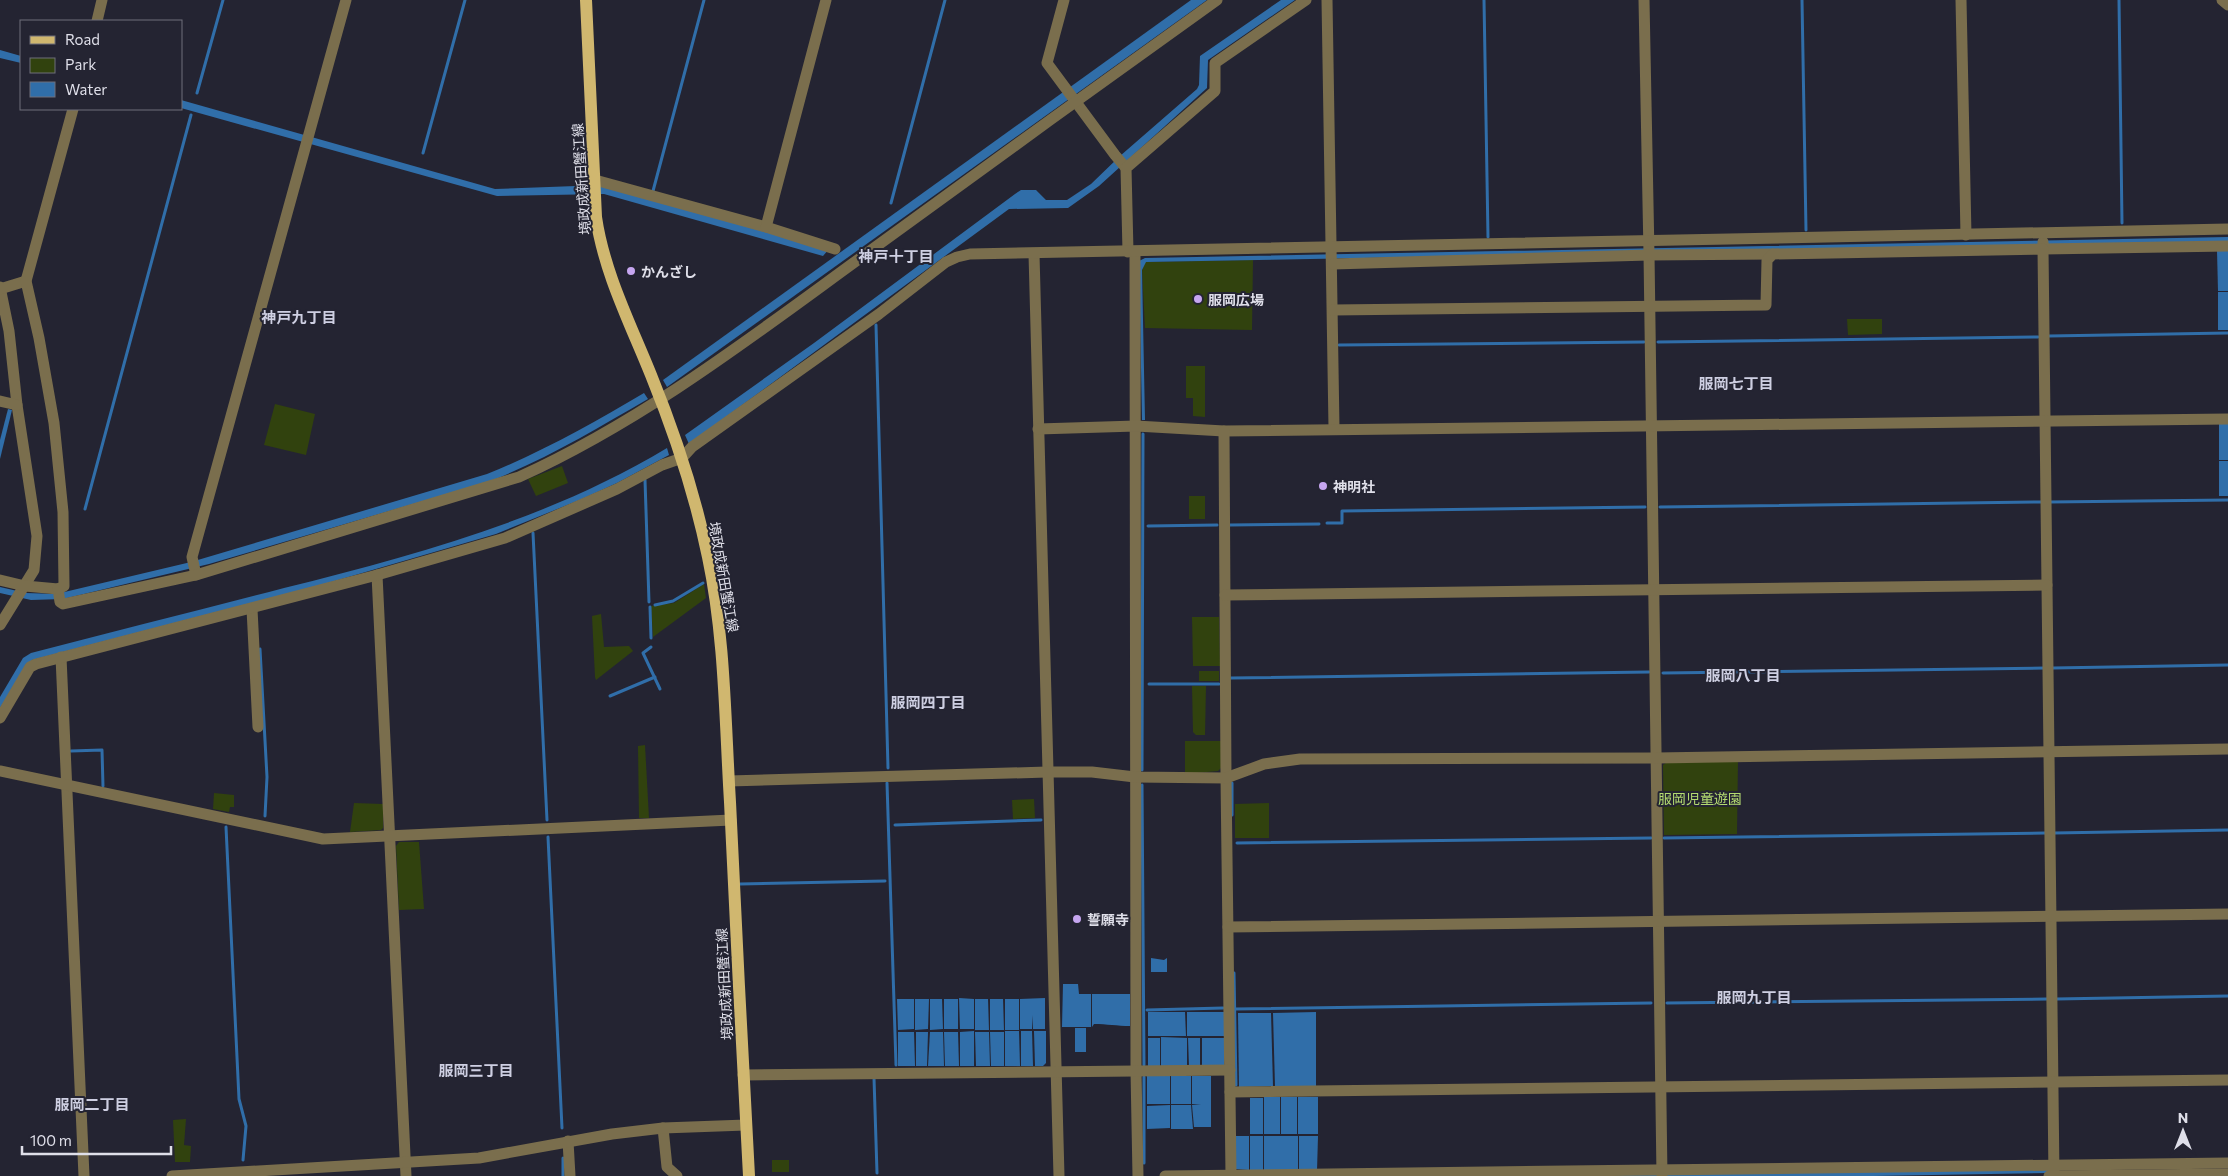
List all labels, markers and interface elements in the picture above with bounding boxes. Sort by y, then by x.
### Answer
legend [20,20,182,110]
text: Road [65,30,100,48]
text: Park [65,55,96,73]
text: Water [65,80,107,98]
street label: 境政成新田蟹江線 [569,123,593,235]
district label: 神戸十丁目 [857,247,934,265]
place label: かんざし [641,263,697,280]
marker: かんざし [625,265,637,277]
place label: 服岡広場 [1208,291,1264,308]
marker: 服岡広場 [1192,293,1204,305]
district label: 神戸九丁目 [260,308,337,326]
district label: 服岡七丁目 [1698,374,1774,392]
place label: 神明社 [1333,478,1375,495]
marker: 神明社 [1317,480,1329,492]
street label: 境政成新田蟹江線 [706,520,742,634]
district label: 服岡八丁目 [1705,666,1781,684]
district label: 服岡四丁目 [890,693,966,711]
park label: 服岡児童遊園 [1658,790,1742,807]
place label: 誓願寺 [1087,911,1129,928]
marker: 誓願寺 [1071,913,1083,925]
street label: 境政成新田蟹江線 [713,928,735,1040]
district label: 服岡九丁目 [1716,988,1792,1006]
district label: 服岡三丁目 [438,1061,514,1079]
district label: 服岡二丁目 [54,1095,130,1113]
north arrow [2158,1106,2208,1156]
text: N [2178,1109,2188,1126]
scale bar [22,1124,171,1156]
text: 100 m [30,1131,72,1149]

